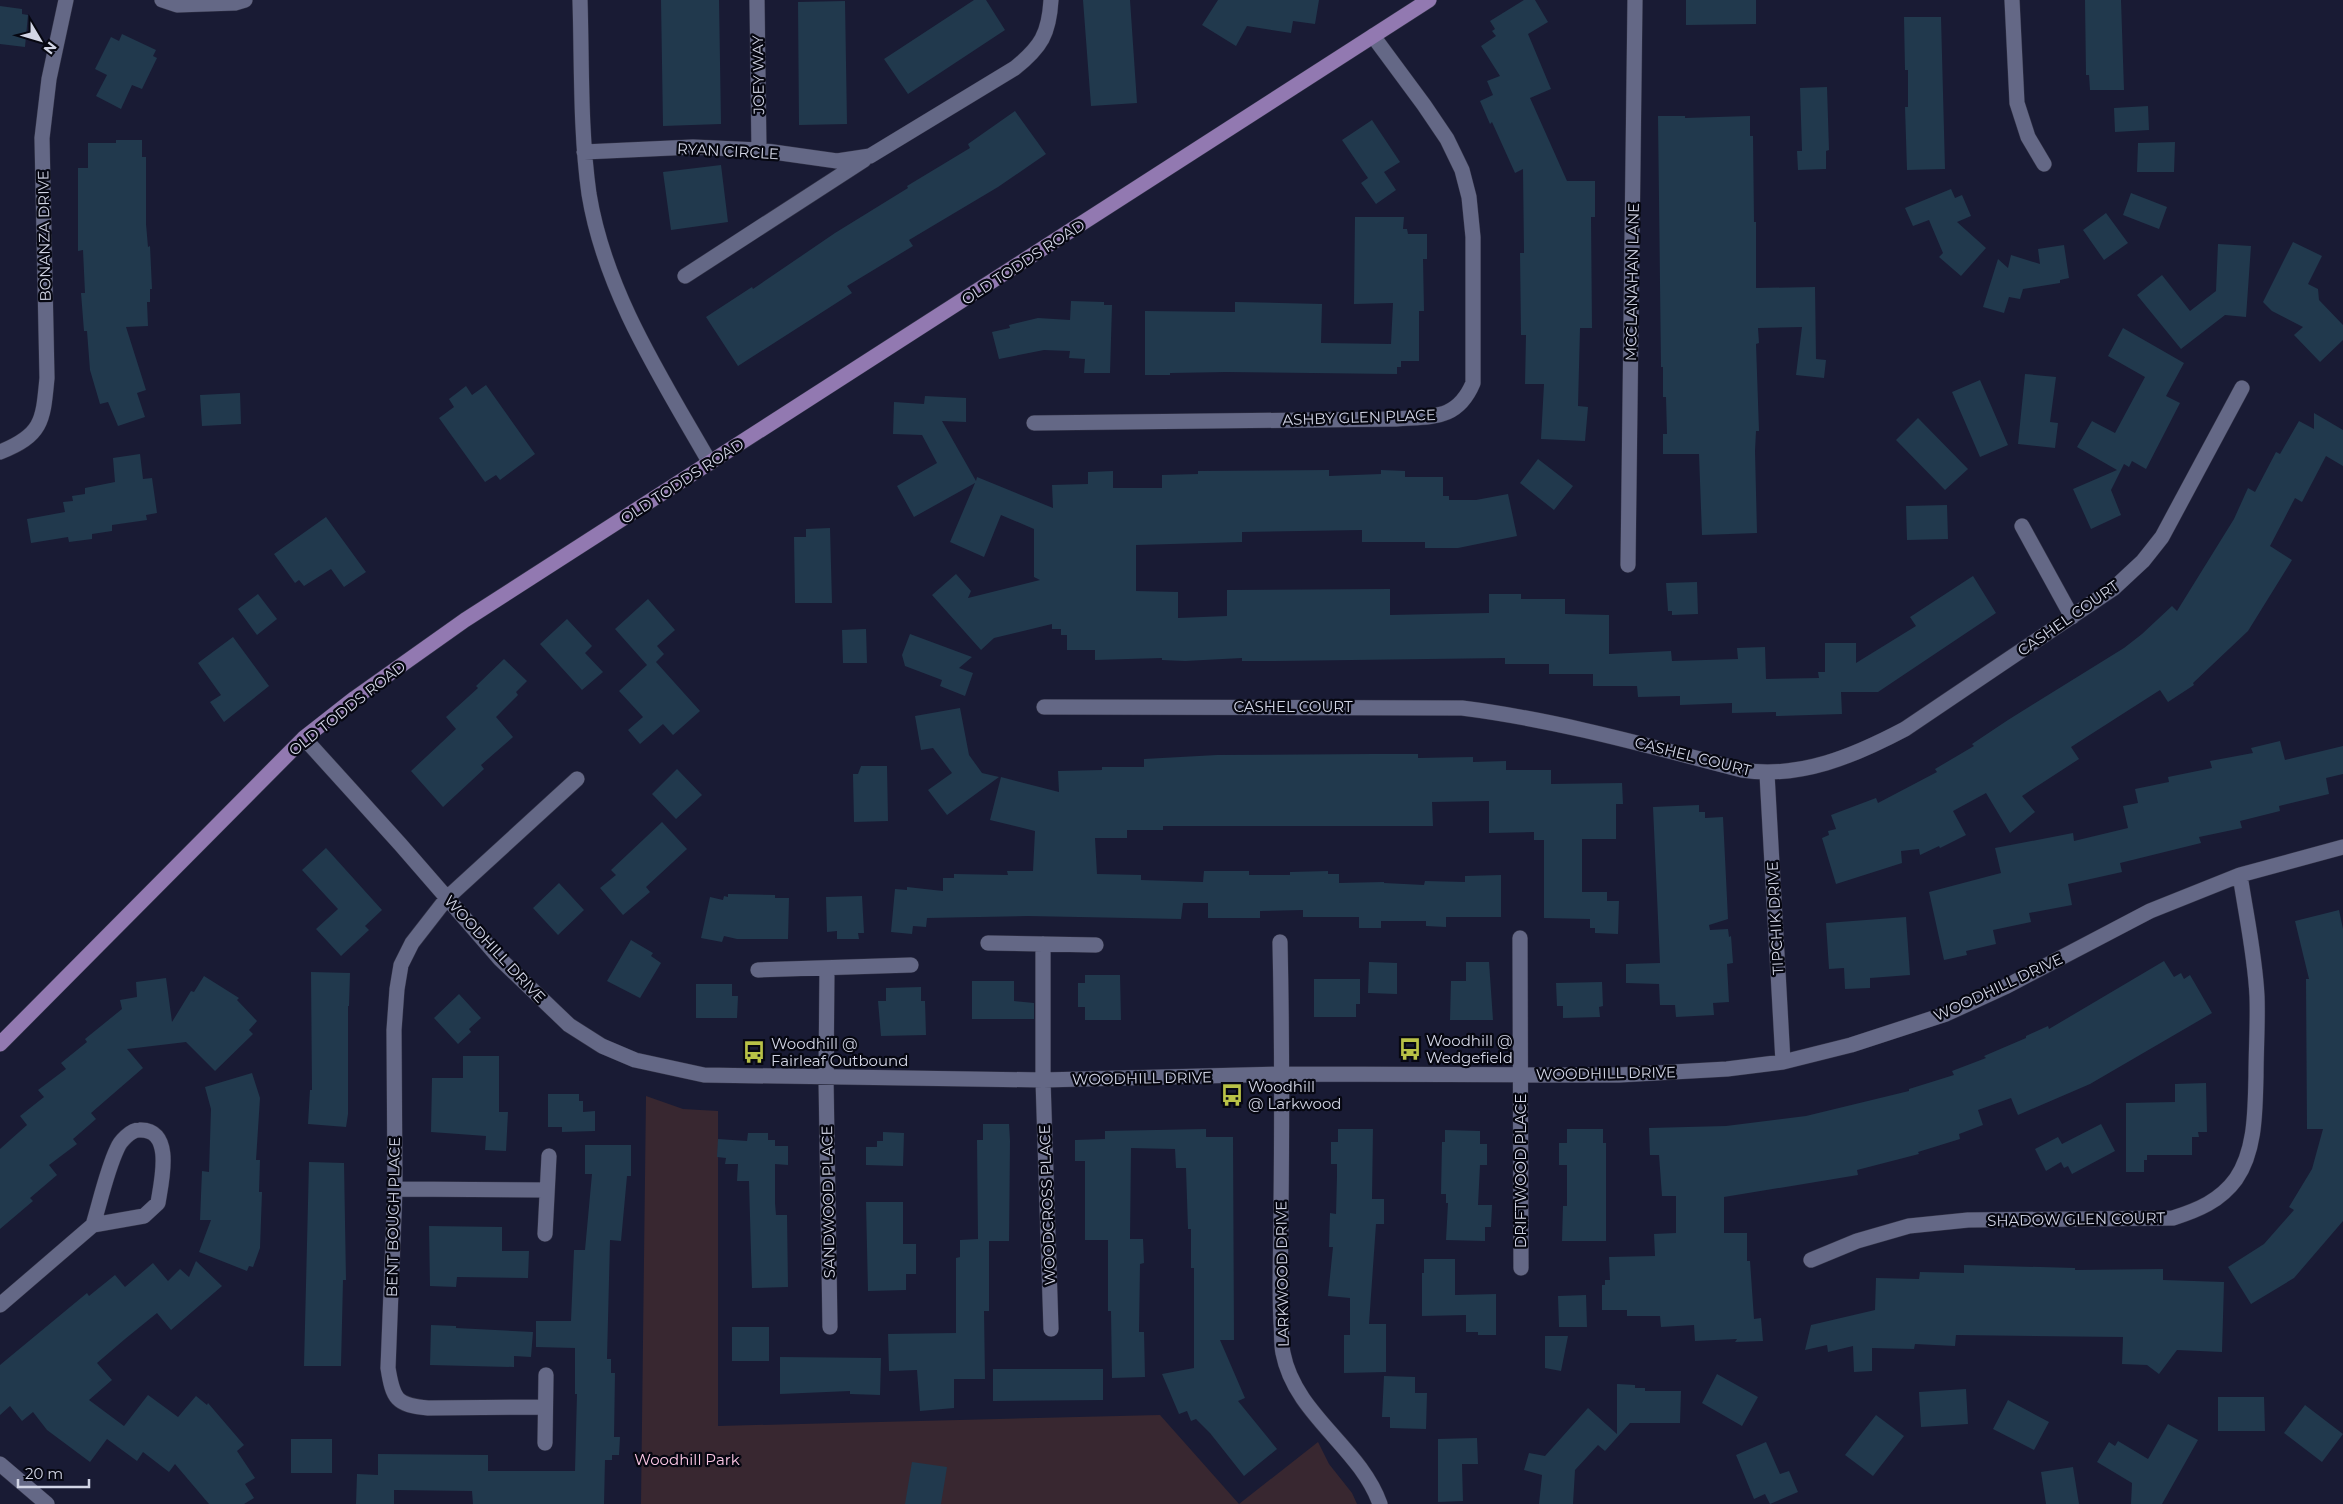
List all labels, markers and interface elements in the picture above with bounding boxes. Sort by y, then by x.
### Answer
north arrow [15,15,65,65]
street label: JOEY WAY [748,35,768,116]
text: N [40,38,61,58]
street label: RYAN CIRCLE [677,139,779,163]
street label: BONANZA DRIVE [33,170,55,302]
street label: MCCLANAHAN LANE [1621,203,1643,361]
street label: OLD TODDS ROAD [958,215,1088,309]
street label: ASHBY GLEN PLACE [1282,405,1436,429]
street label: OLD TODDS ROAD [617,434,747,528]
street label: CASHEL COURT [2014,576,2123,660]
street label: OLD TODDS ROAD [285,656,409,760]
street label: CASHEL COURT [1233,697,1353,716]
street label: CASHEL COURT [1633,732,1754,780]
street label: TIPCHIK DRIVE [1763,861,1787,975]
street label: WOODHILL DRIVE [440,891,550,1007]
street label: WOODHILL DRIVE [1931,949,2065,1025]
place label: Woodhill @ Wedgefield [1426,1031,1513,1067]
place label: Woodhill @ Fairleaf Outbound [771,1034,908,1070]
bus stop icon: Woodhill @ Wedgefield [1397,1036,1423,1062]
bus stop icon: Woodhill @ Fairleaf Outbound [741,1039,767,1065]
street label: WOODHILL DRIVE [1536,1062,1676,1084]
street label: WOODHILL DRIVE [1072,1067,1212,1089]
place label: Woodhill @ Larkwood [1248,1077,1342,1113]
bus stop icon: Woodhill @ Larkwood [1219,1082,1245,1108]
street label: DRIFTWOOD PLACE [1511,1094,1530,1248]
street label: WOODCROSS PLACE [1035,1124,1059,1286]
street label: SANDWOOD PLACE [817,1125,839,1279]
street label: BENT BOUGH PLACE [382,1137,404,1297]
street label: LARKWOOD DRIVE [1271,1201,1293,1347]
street label: SHADOW GLEN COURT [1987,1208,2165,1230]
park label: Woodhill Park [634,1450,740,1469]
scale bar [18,1456,89,1488]
text: 20 m [25,1464,63,1483]

